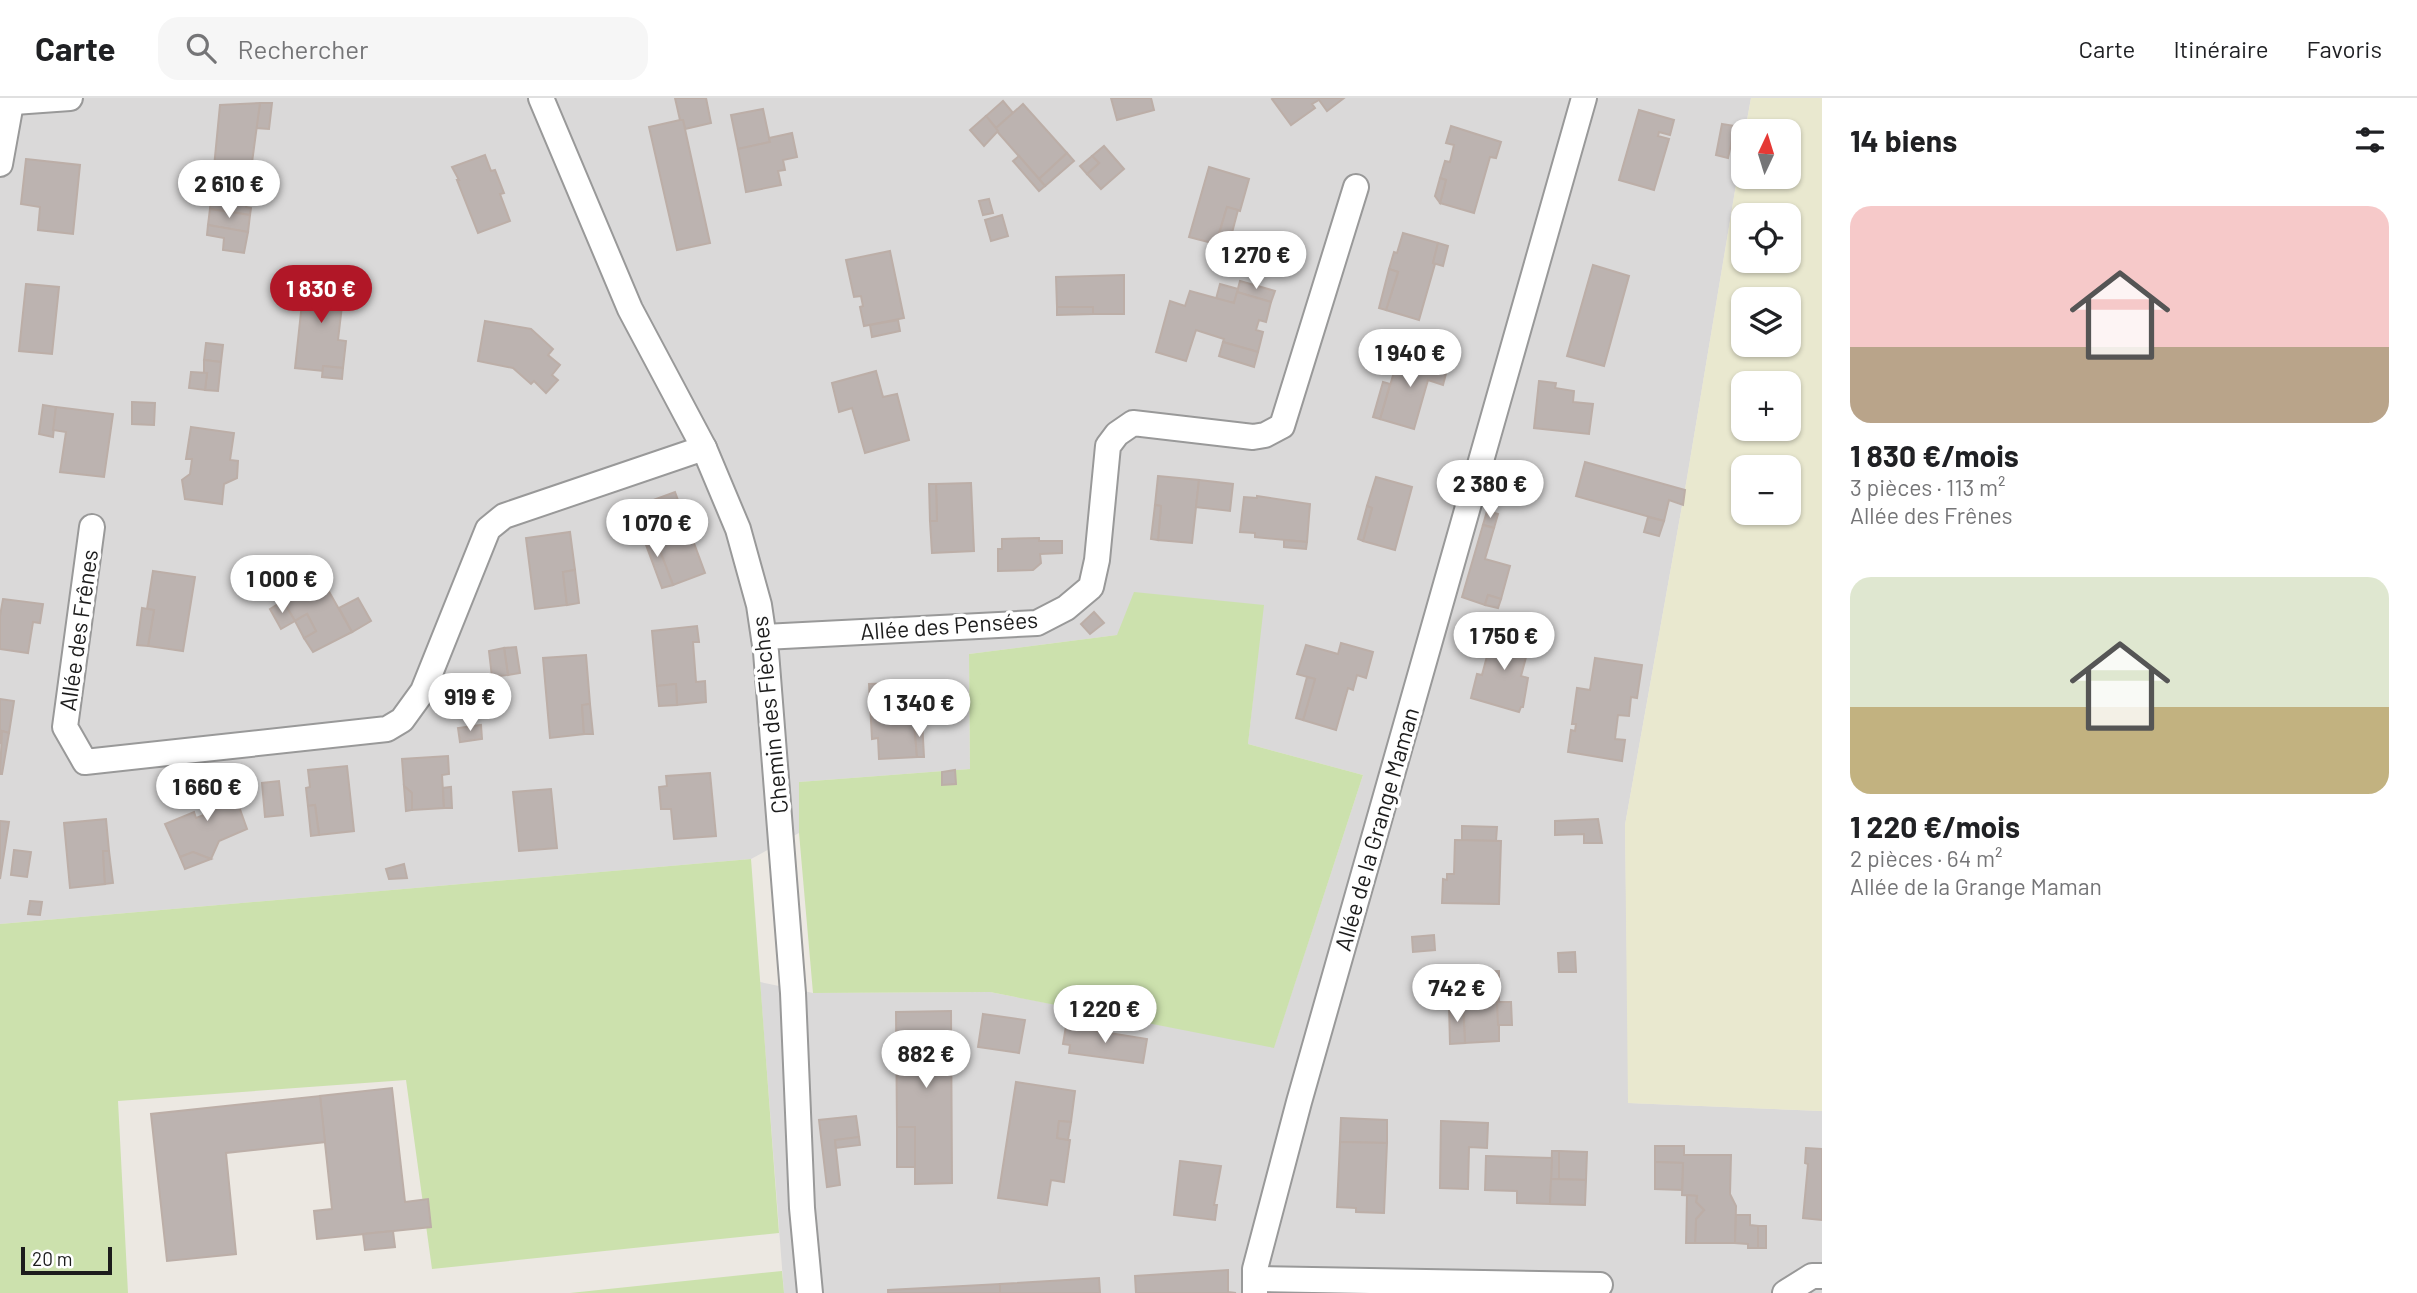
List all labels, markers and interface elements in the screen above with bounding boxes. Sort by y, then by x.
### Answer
search box [158,17,648,80]
text: Carte [35,28,116,68]
icon: search [182,29,220,67]
text: Rechercher [238,33,368,64]
text: Carte [2079,34,2135,63]
text: Itinéraire [2173,34,2269,63]
text: Favoris [2307,34,2382,63]
north arrow [1731,119,1801,189]
map controls [1731,119,1801,525]
icon: filters [2351,121,2389,159]
text: 14 biens [1850,122,1957,158]
pin: 2 610 € [164,160,294,220]
text: 2 610 € [194,169,264,197]
button: locate [1731,203,1801,273]
pin: 1 270 € [1191,232,1321,291]
text: 1 270 € [1221,240,1291,268]
icon: home [2057,252,2183,378]
pin: 1 830 € [256,266,386,325]
text: 1 830 € [286,274,356,302]
button: layers [1731,287,1801,357]
pin: 1 940 € [1345,330,1475,389]
text: 1 940 € [1374,338,1446,366]
button: + [1731,371,1801,441]
text: 1 830 €/mois [1850,437,2019,473]
button: − [1731,455,1801,525]
pin: 2 380 € [1425,460,1555,520]
text: 2 380 € [1453,469,1527,497]
text: 3 pièces · 113 m² [1850,473,2005,501]
pin: 1 070 € [592,500,722,559]
text: Allée des Frênes [1850,501,2013,529]
text: 1 070 € [622,508,692,536]
street label: Allée des Frênes [53,548,103,712]
pin: 1 000 € [217,556,347,615]
text: 1 000 € [246,564,318,592]
street label: Allée des Pensées [859,605,1039,645]
pin: 1 750 € [1439,612,1569,672]
street label: Chemin des Flèches [745,615,793,815]
text: 1 750 € [1470,621,1538,649]
icon: home [2057,623,2183,749]
pin: 919 € [421,674,519,733]
pin: 1 340 € [854,680,984,739]
text: 919 € [444,682,496,710]
text: 1 340 € [883,688,955,716]
street label: Allée de la Grange Maman [1328,704,1424,954]
pin: 1 660 € [142,764,272,823]
text: 1 660 € [172,772,242,800]
text: 1 220 €/mois [1850,808,2020,844]
text: 2 pièces · 64 m² [1850,844,2002,872]
text: Allée de la Grange Maman [1850,872,2102,900]
pin: 742 € [1408,964,1506,1024]
text: 742 € [1428,973,1486,1001]
pin: 1 220 € [1040,986,1170,1045]
text: 1 220 € [1070,994,1140,1022]
pin: 882 € [877,1030,975,1090]
text: 882 € [898,1039,954,1067]
scale bar [21,1244,112,1276]
text: 20 m [32,1247,72,1270]

